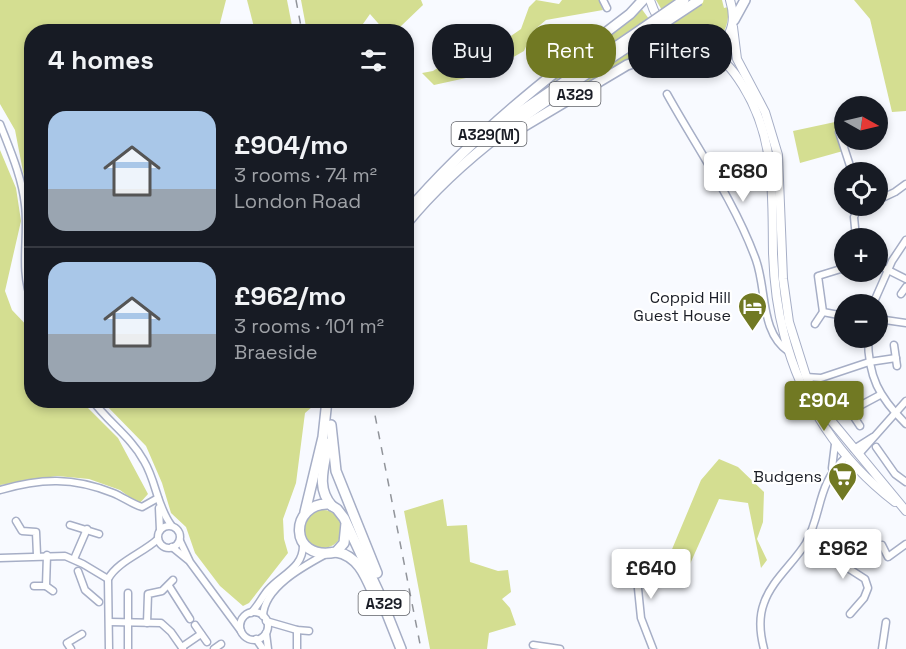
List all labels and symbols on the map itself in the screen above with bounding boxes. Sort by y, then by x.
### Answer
road number: A329 [550,82,600,106]
north arrow [834,96,888,150]
road number: A329(M) [452,122,526,146]
pin: £680 [707,152,779,203]
place label: Coppid Hill Guest House [633,287,731,326]
hotel icon: Coppid Hill Guest House [736,290,768,332]
pin: £904 [788,381,860,432]
supermarket icon: Budgens [827,460,859,502]
place label: Budgens [753,466,822,487]
pin: £962 [807,529,879,580]
pin: £640 [615,549,687,600]
road number: A329 [358,591,410,615]

